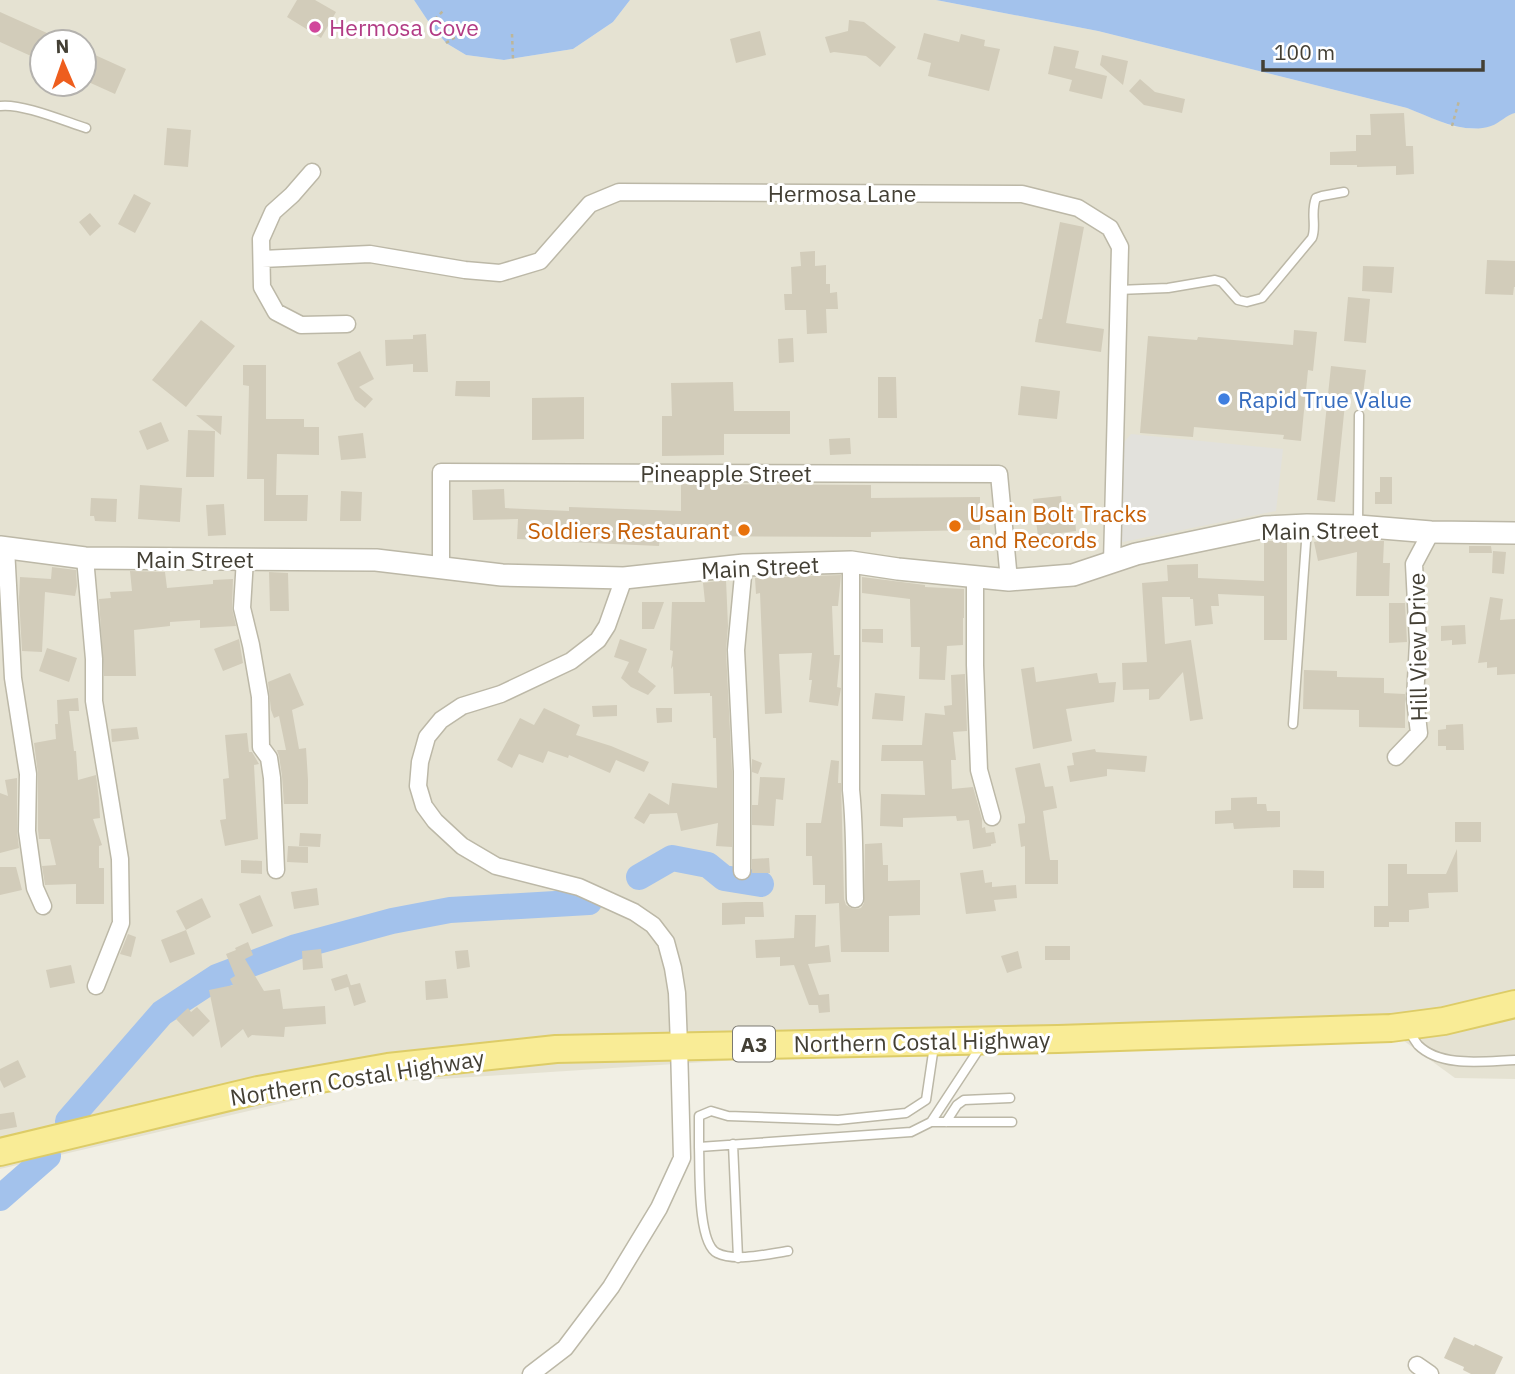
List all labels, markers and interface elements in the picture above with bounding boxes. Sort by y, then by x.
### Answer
place label: Hermosa Cove [329,12,479,42]
marker: Hermosa Cove [307,19,323,35]
north arrow [28,28,98,98]
scale bar [1263,28,1484,72]
text: N [55,34,70,58]
text: 100 m [1274,38,1335,66]
street label: Hermosa Lane [768,178,916,208]
place label: Rapid True Value [1238,384,1412,414]
marker: Rapid True Value [1216,391,1232,407]
street label: Pineapple Street [640,458,812,488]
place label: Usain Bolt Tracks and Records [969,498,1147,554]
street label: Main Street [1261,514,1379,546]
place label: Soldiers Restaurant [527,515,730,545]
marker: Usain Bolt Tracks and Records [947,518,963,534]
marker: Soldiers Restaurant [736,522,752,538]
street label: Main Street [136,544,254,574]
street label: Main Street [700,549,820,585]
street label: Hill View Drive [1401,572,1433,722]
street label: Northern Costal Highway [793,1024,1051,1058]
road number: A3 [733,1026,775,1062]
street label: Northern Costal Highway [228,1042,487,1112]

